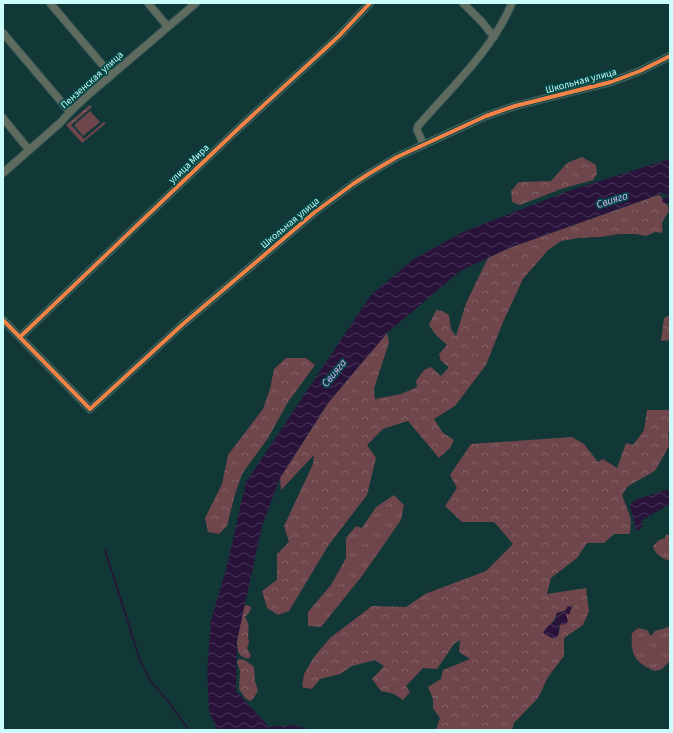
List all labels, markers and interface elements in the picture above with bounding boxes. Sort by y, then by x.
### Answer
street label: Пензенская улица [58,48,126,112]
street label: Школьная улица [544,65,618,97]
street label: улица Мира [166,141,212,187]
water label: Свияга [594,188,630,212]
street label: Школьная улица [257,194,323,252]
water label: Свияга [318,356,350,390]

